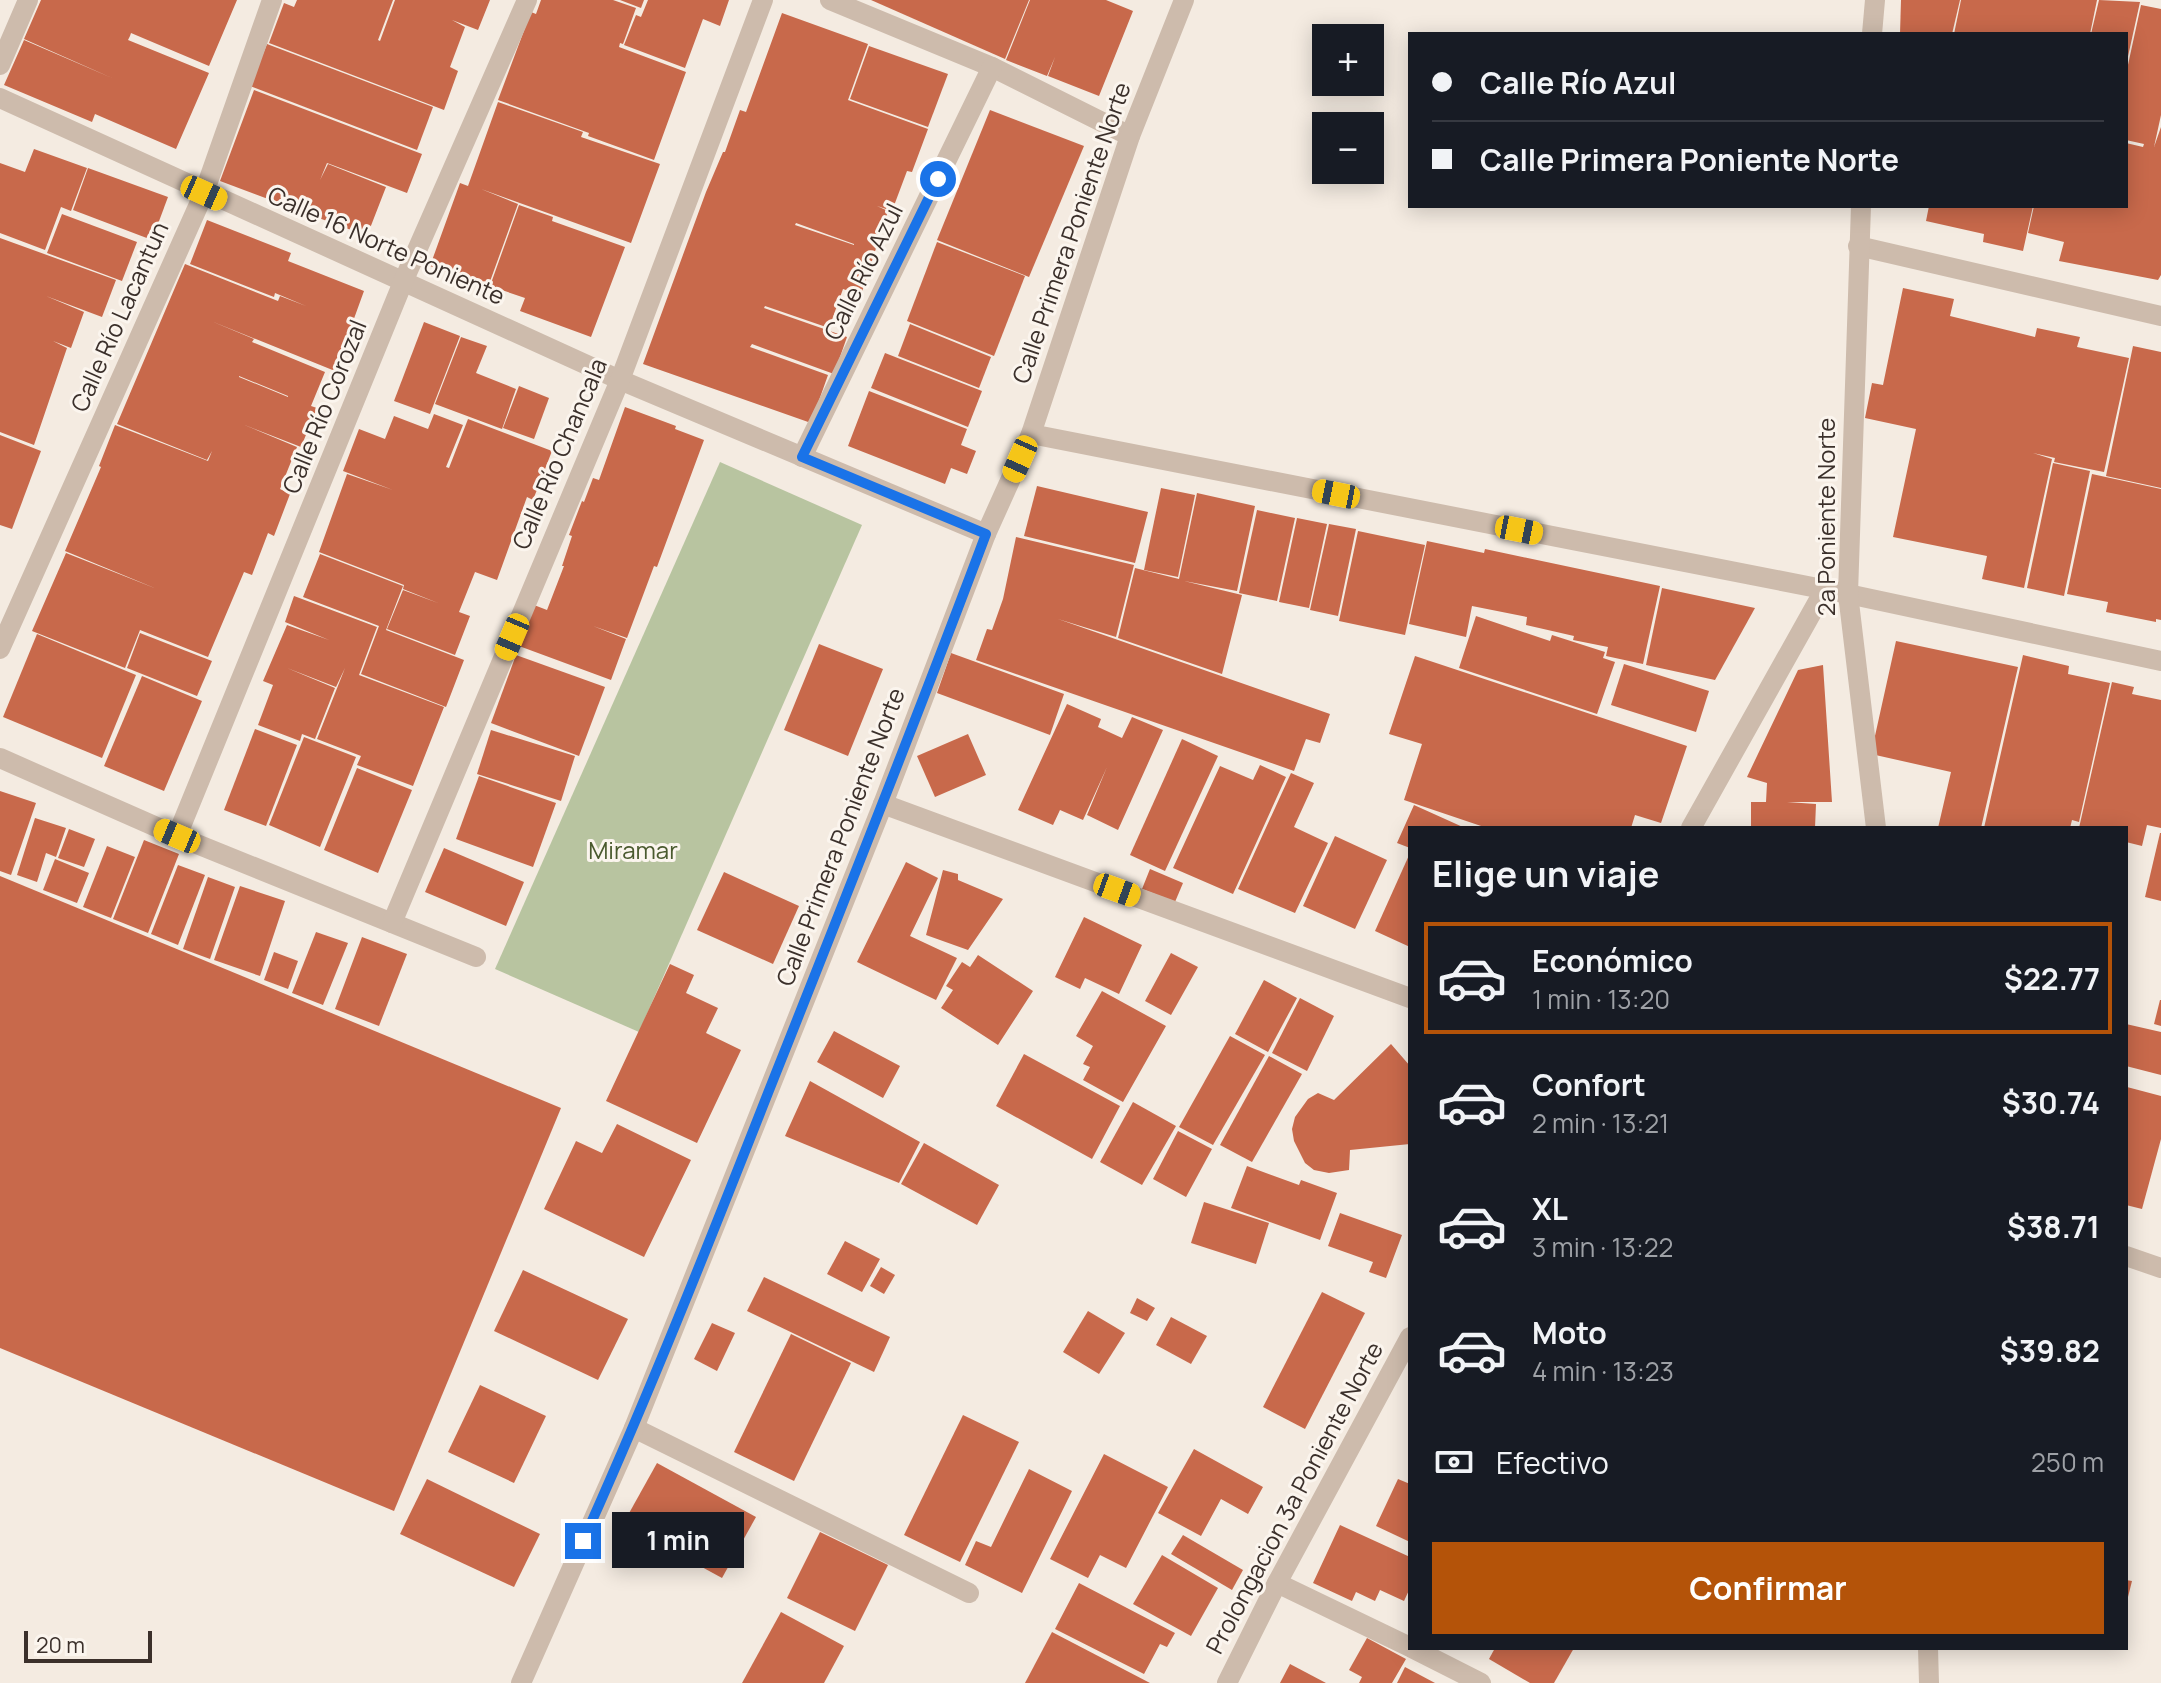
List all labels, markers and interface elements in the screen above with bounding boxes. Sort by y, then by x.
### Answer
map controls [1312,24,1384,184]
button: + [1312,24,1384,96]
text: Calle Río Azul [1480,62,1676,103]
street label: Calle Primera Poniente Norte [1003,77,1138,388]
button: − [1312,112,1384,184]
text: Calle Primera Poniente Norte [1480,139,1899,180]
route start [920,161,956,197]
car [177,172,231,214]
street label: Calle 16 Norte Poniente [263,177,510,312]
street label: Calle Río Azul [815,198,910,345]
street label: Calle Río Lacantun [62,216,175,417]
street label: Calle Río Corozal [274,315,374,498]
street label: Calle Río Chancala [503,353,614,554]
street label: 2a Poniente Norte [1809,418,1842,616]
car [999,432,1041,486]
car [1310,478,1362,510]
car [1493,514,1545,546]
car [492,610,532,664]
street label: Calle Primera Poniente Norte [767,683,912,990]
car [150,816,204,856]
park label: Miramar [588,833,678,866]
text: Elige un viaje [1432,849,1659,898]
car [1090,871,1144,909]
text: Económico [1532,940,1693,981]
icon: car [1436,942,1508,1014]
text: $22.77 [2004,958,2100,999]
text: 1 min · 13:20 [1532,981,1670,1017]
text: Confort [1532,1064,1646,1105]
icon: car [1436,1066,1508,1138]
text: $30.74 [2002,1082,2100,1123]
text: 2 min · 13:21 [1532,1105,1669,1141]
text: XL [1532,1188,1568,1229]
icon: car [1436,1190,1508,1262]
text: $38.71 [2007,1206,2100,1247]
text: 3 min · 13:22 [1532,1229,1673,1265]
text: Moto [1532,1312,1607,1353]
icon: car [1436,1314,1508,1386]
text: $39.82 [2000,1330,2100,1371]
street label: Prolongacion 3a Poniente Norte [1197,1336,1390,1659]
text: 4 min · 13:23 [1532,1353,1674,1389]
icon: cash [1432,1440,1476,1484]
text: Efectivo [1496,1442,1609,1483]
text: 250 m [2031,1444,2104,1480]
callout: 1 min [611,1513,743,1569]
text: 1 min [646,1522,710,1558]
route end [565,1523,601,1559]
button: Confirmar [1432,1542,2104,1634]
scale bar [24,1627,152,1663]
text: 20 m [36,1630,85,1660]

